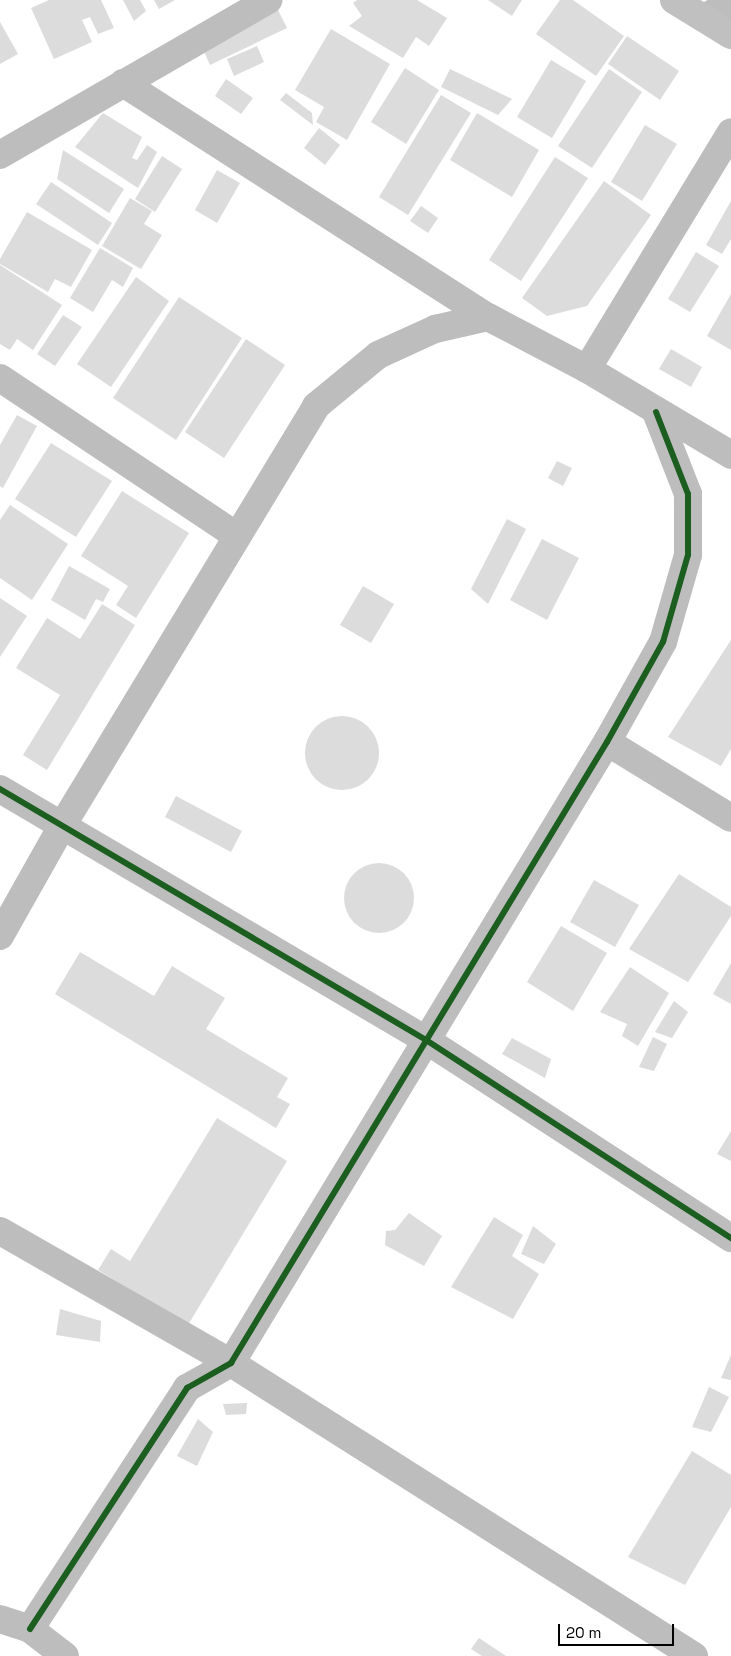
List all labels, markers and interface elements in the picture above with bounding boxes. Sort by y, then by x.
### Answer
scale bar [561,1614,677,1646]
text: 20 m [566,1623,601,1642]

